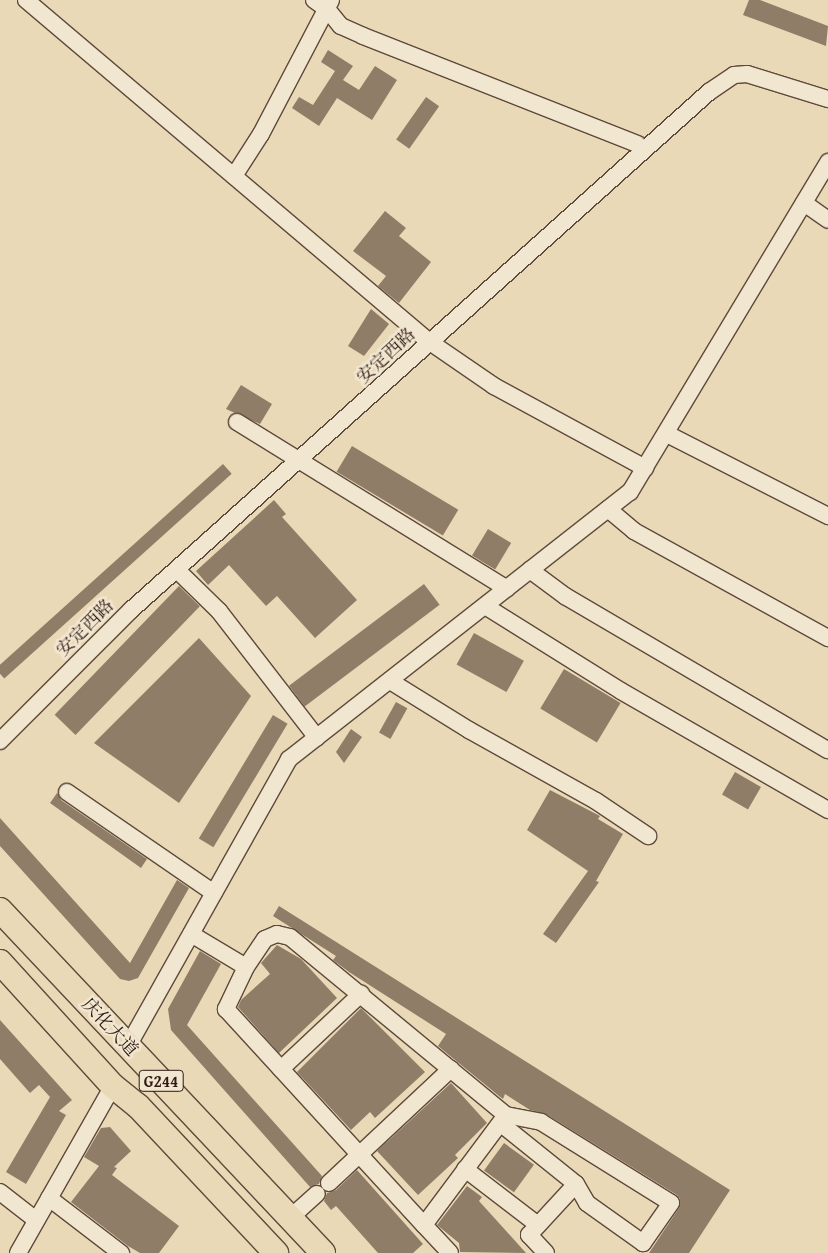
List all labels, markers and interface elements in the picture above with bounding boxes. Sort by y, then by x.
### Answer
street label: 安定西路 [352,324,420,388]
street label: 安定西路 [52,595,118,661]
street label: 庆化大道 [78,993,142,1061]
road number: G244 [138,1068,184,1094]

